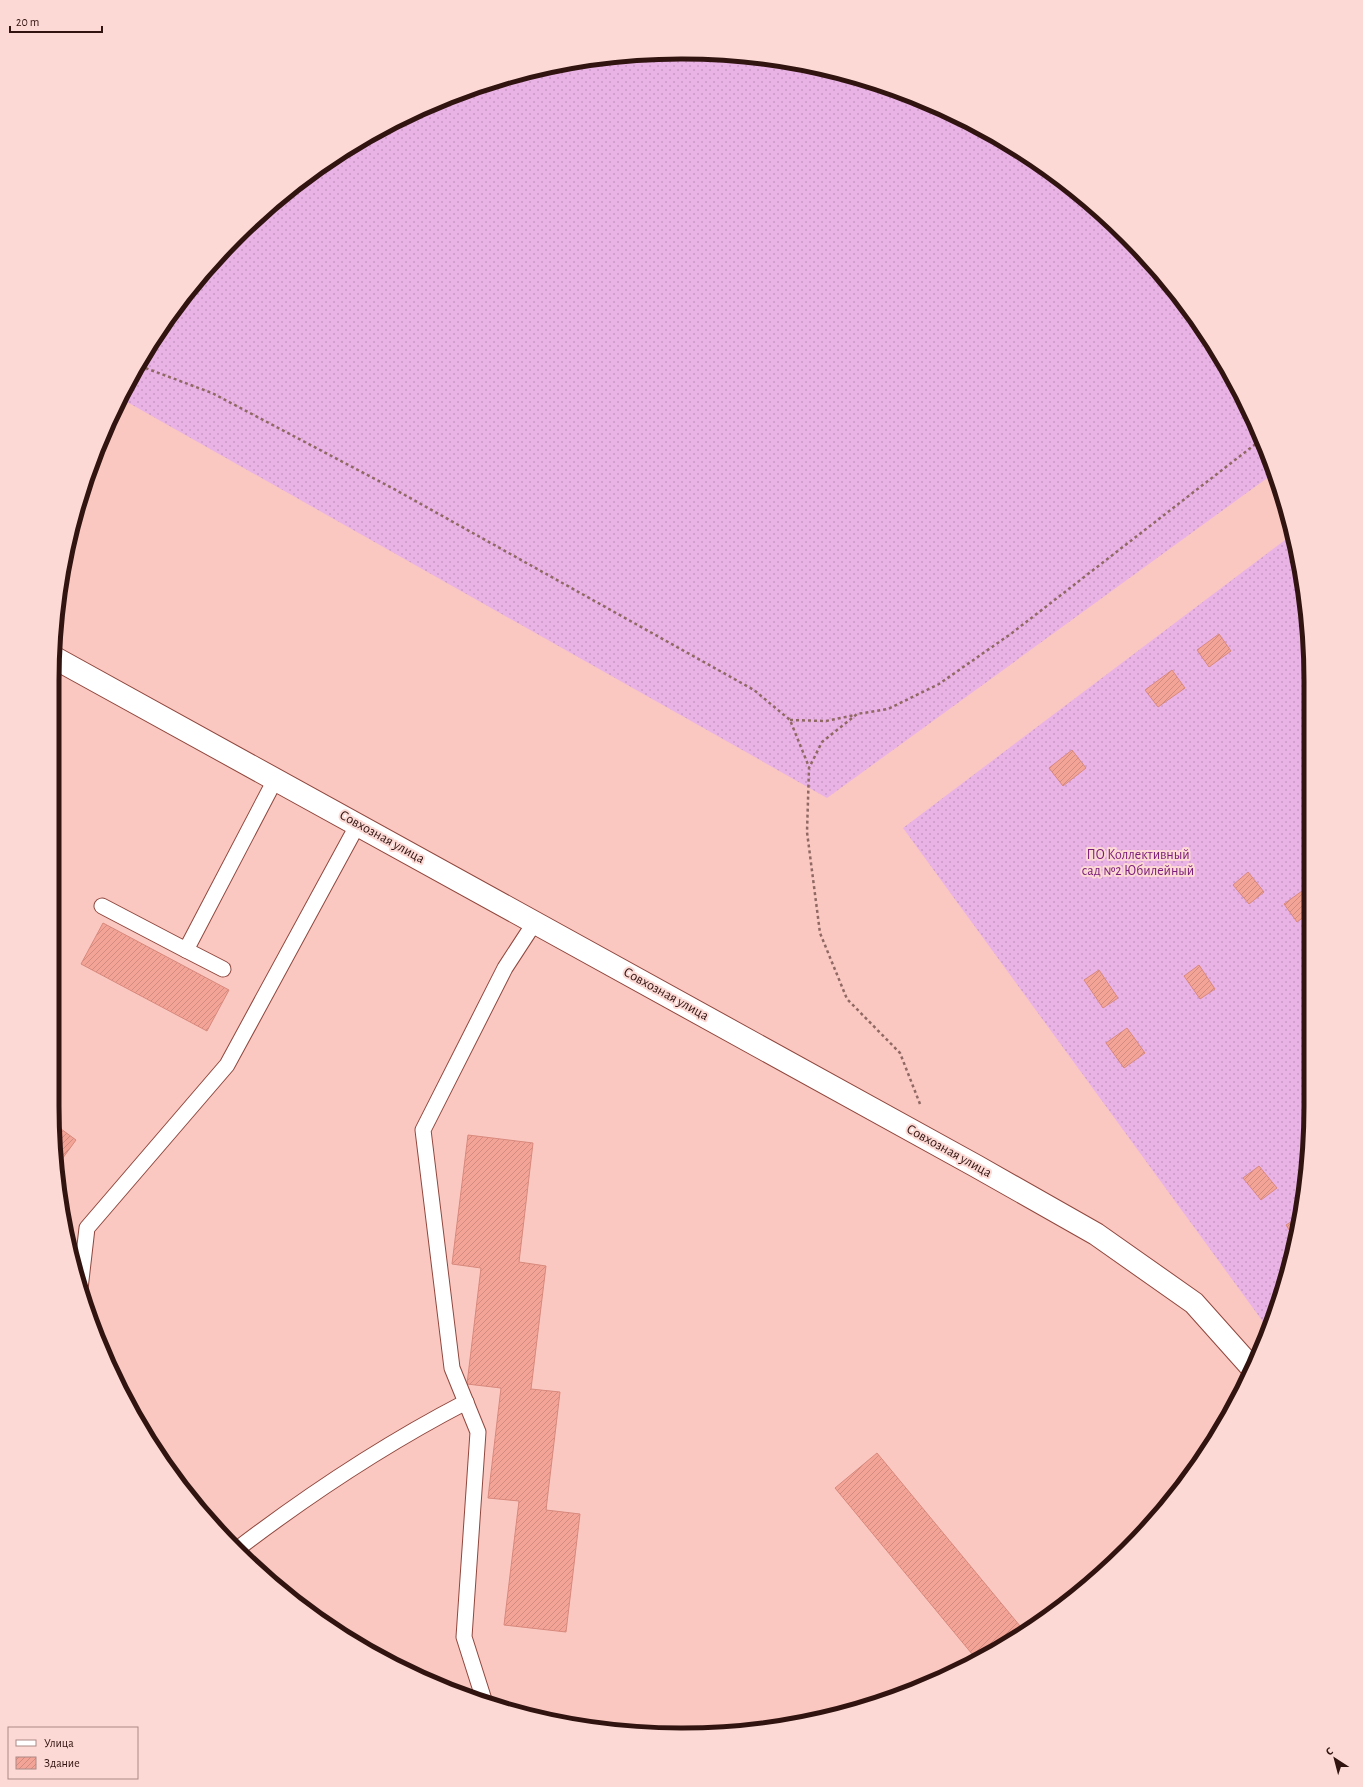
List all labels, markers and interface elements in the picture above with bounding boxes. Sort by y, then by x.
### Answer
scale bar [10,8,102,34]
text: 20 m [16,16,39,28]
street label: Совхозная улица [337,808,427,866]
park label: ПО Коллективный сад №2 Юбилейный [1082,848,1194,878]
street label: Совхозная улица [621,965,711,1023]
street label: Совхозная улица [904,1122,994,1180]
legend [8,1727,138,1779]
text: Улица [44,1737,74,1749]
north arrow [1315,1739,1355,1779]
text: С [1324,1745,1335,1758]
text: Здание [44,1757,80,1769]

